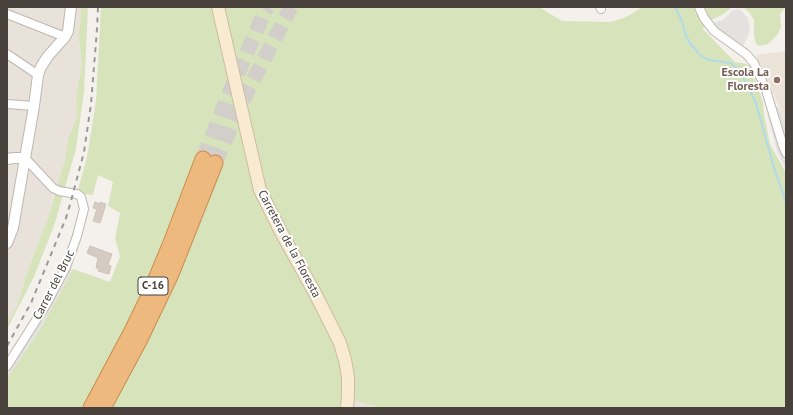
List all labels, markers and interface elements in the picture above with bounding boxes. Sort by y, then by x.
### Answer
place label: Escola La Floresta [722,66,769,94]
marker: Escola La Floresta [772,75,782,85]
street label: Carretera de la Floresta [254,188,324,300]
street label: Carrer del Bruc [30,248,78,322]
road number: C-16 [138,277,168,295]

